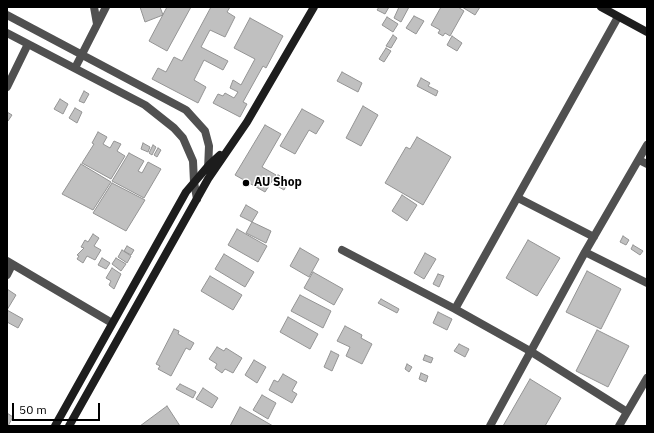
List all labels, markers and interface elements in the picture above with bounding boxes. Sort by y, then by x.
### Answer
place label: AU Shop [254,176,302,190]
marker: AU Shop [241,178,251,188]
scale bar [14,395,102,421]
text: 50 m [19,402,47,417]

